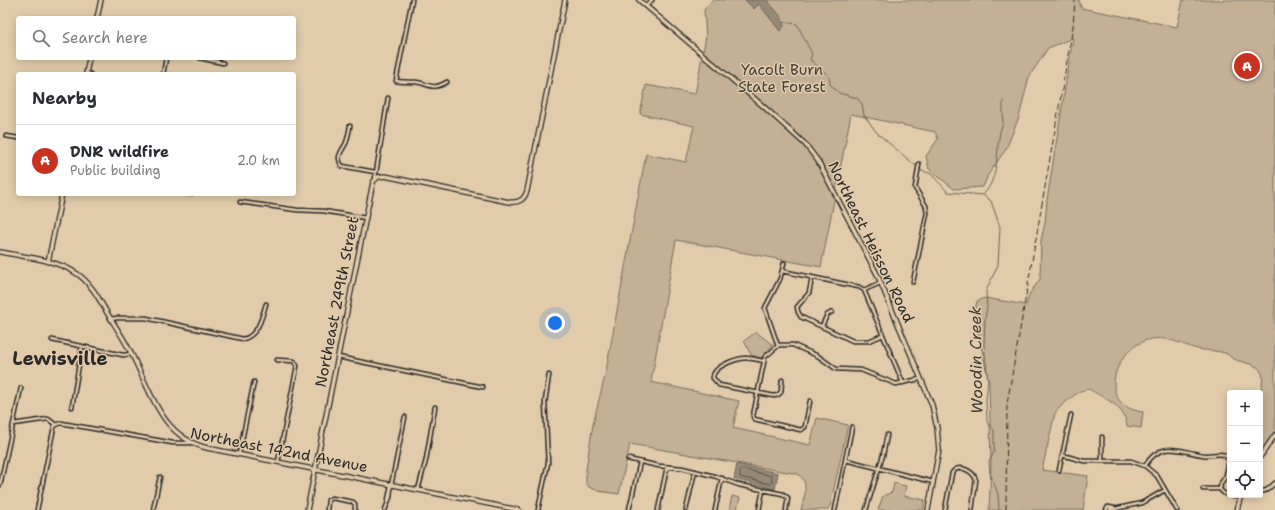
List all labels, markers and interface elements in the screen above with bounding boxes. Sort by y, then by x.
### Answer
search box [16,16,296,60]
icon: search [30,27,52,49]
text: Search here [62,28,148,48]
pin: A [1234,51,1260,81]
park label: Yacolt Burn State Forest [738,60,826,97]
text: Nearby [32,87,97,109]
text: DNR wildfire [70,142,169,162]
text: A [40,152,50,169]
text: 2.0 km [237,152,280,169]
street label: Northeast Heisson Road [823,158,919,326]
text: Public building [70,162,161,179]
street label: Northeast 249th Street [311,215,363,389]
water label: Woodin Creek [965,306,987,414]
your location [545,313,565,333]
district label: Lewisville [12,346,108,371]
map controls [1227,390,1263,498]
button: + [1227,390,1263,426]
street label: Northeast 142nd Avenue [189,423,369,477]
button: − [1227,426,1263,462]
button: locate [1227,462,1263,498]

